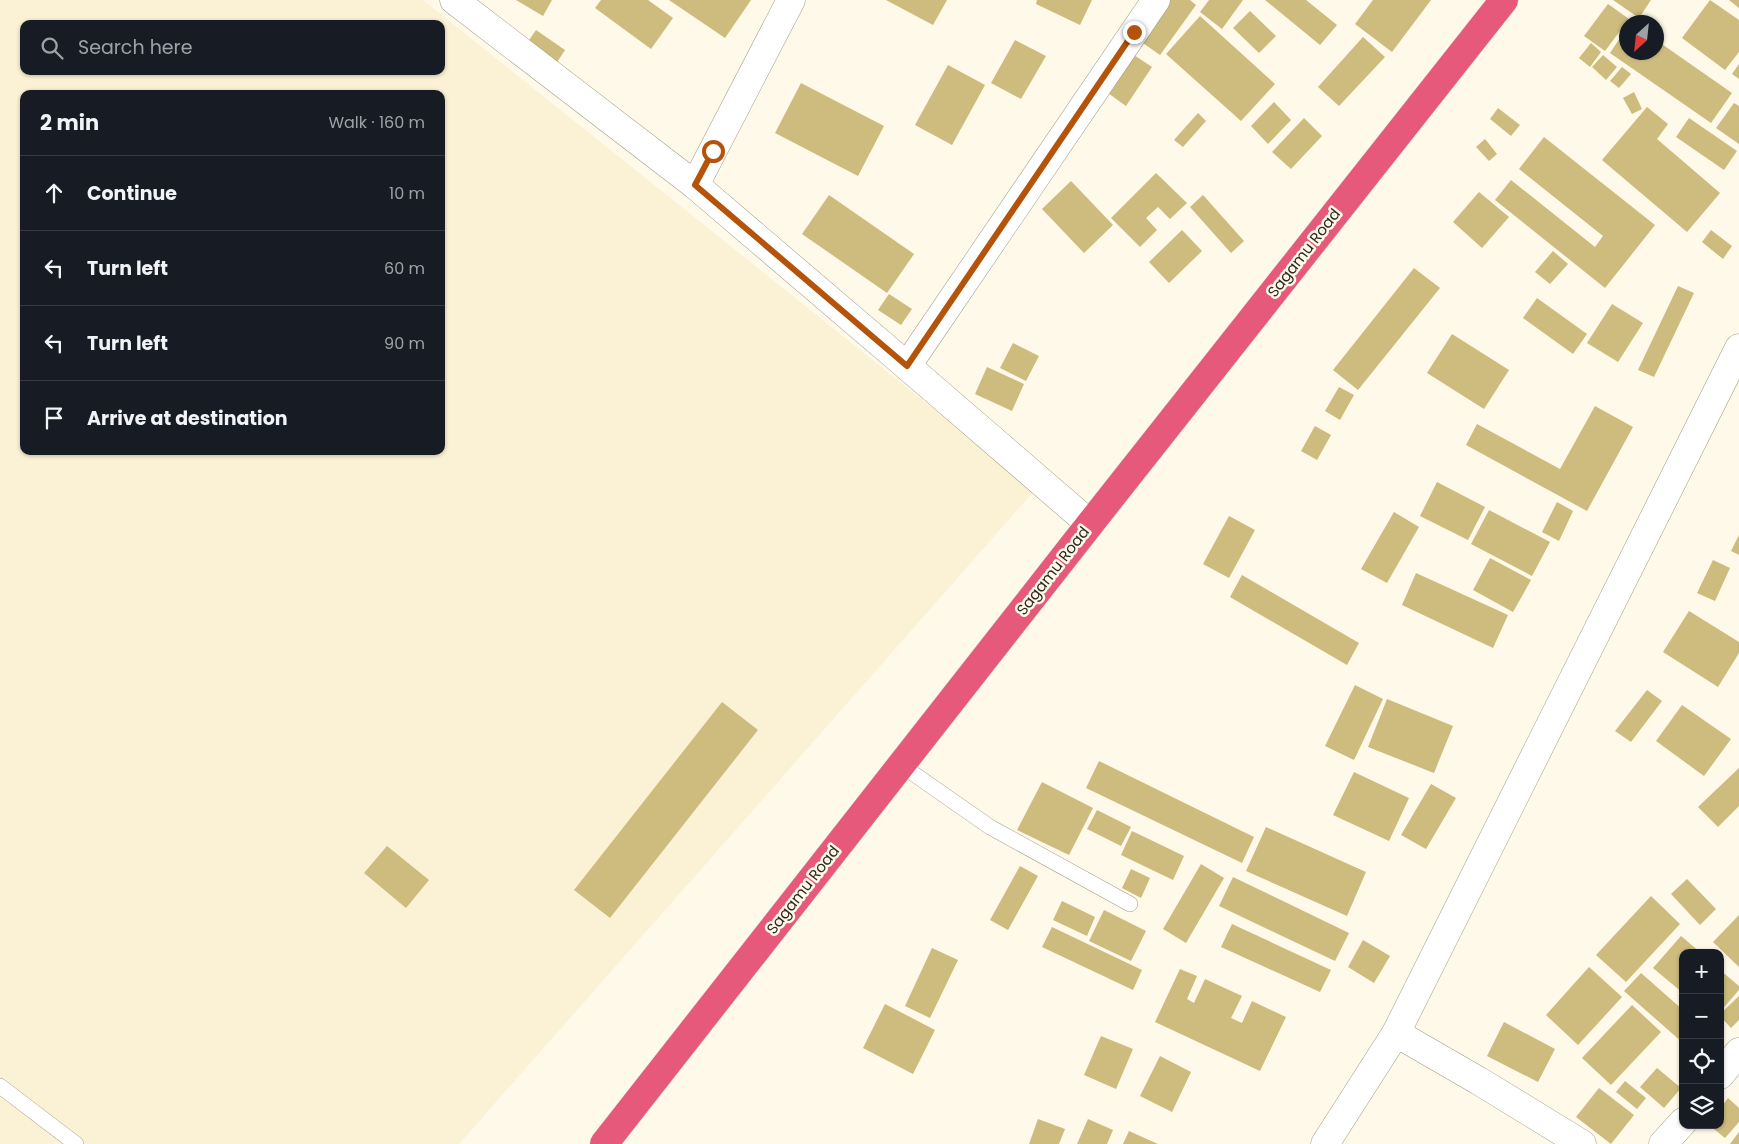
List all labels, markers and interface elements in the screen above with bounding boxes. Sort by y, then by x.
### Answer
north arrow [1619,15,1664,60]
search box [20,20,445,75]
route end [1123,21,1146,44]
icon: search [38,34,66,62]
text: Search here [78,34,192,61]
text: 2 min [40,108,99,137]
text: Walk · 160 m [328,111,425,134]
route start [702,140,725,163]
icon: ahead [40,179,68,207]
text: Continue [87,180,177,207]
text: 10 m [389,182,425,205]
street label: Sagamu Road [1262,204,1345,301]
icon: left [40,254,68,282]
text: Turn left [87,255,168,282]
text: 60 m [384,257,425,280]
icon: left [40,329,68,357]
text: Turn left [87,330,168,357]
text: 90 m [384,332,425,355]
icon: arrive [40,404,68,432]
text: Arrive at destination [87,405,288,432]
street label: Sagamu Road [1011,522,1094,619]
street label: Sagamu Road [761,841,844,938]
map controls [1679,949,1724,1129]
button: + [1679,949,1724,994]
button: − [1679,994,1724,1039]
button: locate [1679,1039,1724,1084]
button: layers [1679,1084,1724,1129]

